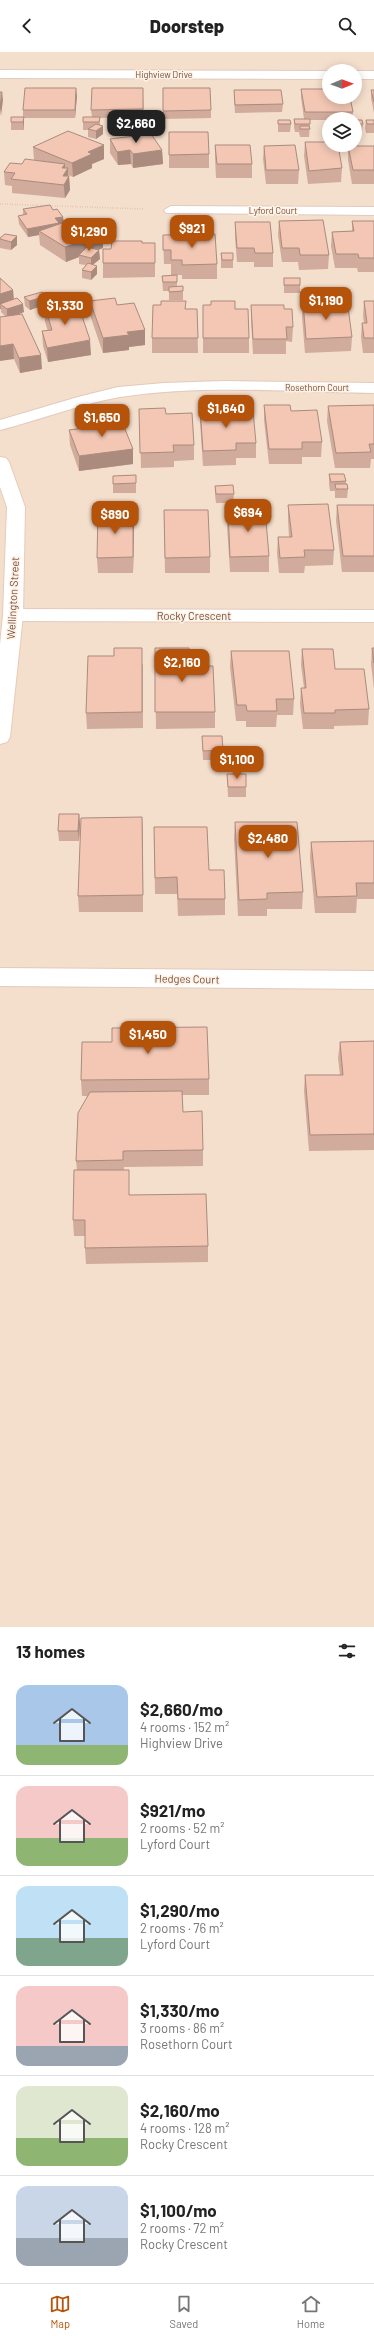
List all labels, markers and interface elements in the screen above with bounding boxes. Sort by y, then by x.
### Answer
icon: back [16,15,38,37]
text: Doorstep [150,15,224,37]
icon: search [336,15,358,37]
north arrow [322,64,362,104]
map controls [322,64,362,152]
street label: Highview Drive [135,69,193,80]
pin: $2,660 [103,110,169,144]
button: layers [322,112,362,152]
text: $2,660 [116,115,156,131]
street label: Lyford Court [249,205,297,216]
pin: $921 [168,215,216,249]
pin: $1,290 [56,218,122,252]
text: $921 [179,220,205,236]
text: $1,290 [70,223,108,239]
pin: $1,190 [293,287,359,321]
pin: $1,330 [32,292,98,326]
text: $1,190 [309,292,343,308]
text: $1,330 [47,297,83,313]
street label: Rosethorn Court [285,382,349,393]
pin: $1,640 [193,395,259,429]
text: $1,640 [207,400,245,416]
pin: $1,650 [69,404,135,438]
text: $1,650 [84,409,120,425]
pin: $694 [224,499,272,533]
pin: $890 [91,501,139,535]
text: $694 [233,504,263,520]
text: $890 [101,506,129,522]
street label: Wellington Street [4,556,21,640]
street label: Rocky Crescent [157,609,231,622]
pin: $2,160 [149,649,215,683]
text: $2,160 [163,654,201,670]
pin: $1,100 [204,746,270,780]
text: $1,100 [220,751,254,767]
pin: $2,480 [235,825,301,859]
text: $2,480 [248,830,288,846]
street label: Hedges Court [154,971,220,986]
pin: $1,450 [115,1021,181,1055]
text: $1,450 [129,1026,167,1042]
icon: filters [336,1640,358,1662]
text: 13 homes [16,1641,85,1661]
text: $2,660/mo [140,1699,223,1719]
icon: home [48,1701,96,1749]
text: 4 rooms · 152 m² [140,1719,229,1735]
text: Highview Drive [140,1735,223,1751]
text: $921/mo [140,1800,205,1820]
icon: home [48,1802,96,1850]
text: 2 rooms · 52 m² [140,1820,225,1836]
text: Lyford Court [140,1836,210,1852]
text: $1,290/mo [140,1900,220,1920]
icon: home [48,1902,96,1950]
text: 2 rooms · 76 m² [140,1920,224,1936]
text: Lyford Court [140,1936,210,1952]
text: $1,330/mo [140,2000,219,2020]
icon: home [48,2002,96,2050]
text: 3 rooms · 86 m² [140,2020,224,2036]
text: Rosethorn Court [140,2036,233,2052]
text: $2,160/mo [140,2100,220,2120]
icon: home [48,2102,96,2150]
text: 4 rooms · 128 m² [140,2120,229,2136]
text: Rocky Crescent [140,2136,228,2152]
text: $1,100/mo [140,2200,217,2220]
icon: home [48,2202,96,2250]
text: 2 rooms · 72 m² [140,2220,224,2236]
text: Rocky Crescent [140,2236,228,2252]
tab: Map [49,2293,71,2330]
tab: Saved [170,2293,198,2330]
tab: Home [297,2293,325,2330]

